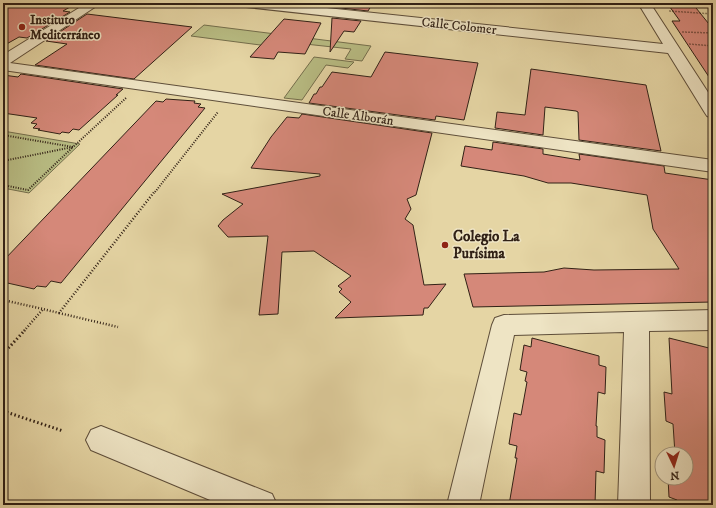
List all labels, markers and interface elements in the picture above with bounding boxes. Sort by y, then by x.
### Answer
place label: Instituto Mediterráneo [30,12,101,43]
street label: Calle Colomer [421,14,497,38]
marker: Instituto Mediterráneo [17,22,27,32]
street label: Calle Alborán [321,103,395,129]
place label: Colegio La Purísima [453,227,520,263]
marker: Colegio La Purísima [440,240,450,250]
north arrow [654,446,694,486]
text: N [670,468,680,482]

